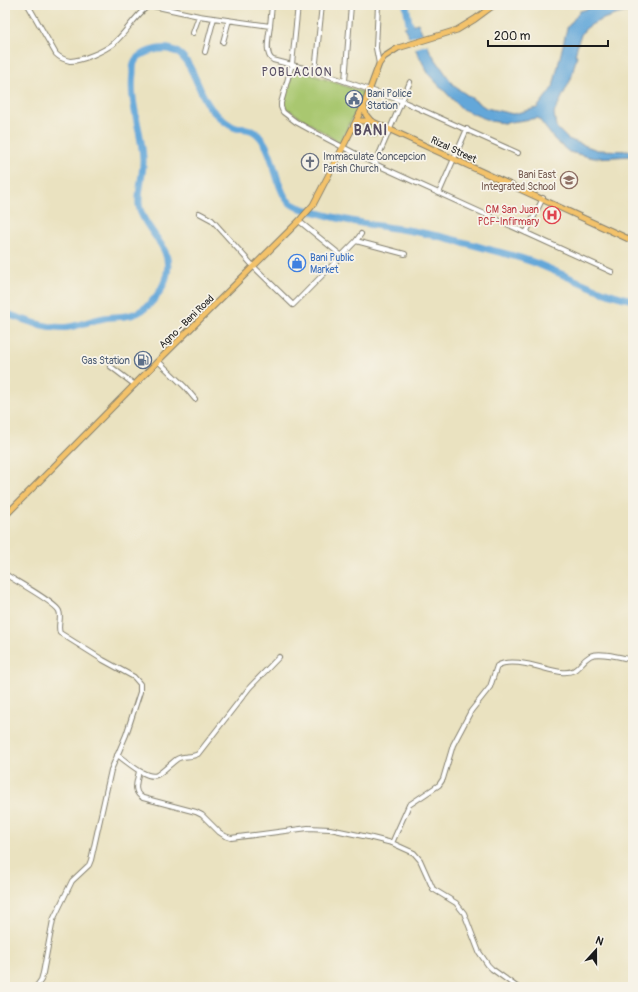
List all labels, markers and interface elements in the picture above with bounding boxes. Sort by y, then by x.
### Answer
scale bar [488,22,608,48]
text: 200 m [494,29,531,44]
district label: POBLACION [261,65,333,80]
place label: Bani Police Station [367,88,412,112]
public building icon: Bani Police Station [344,89,364,109]
district label: BANI [354,122,388,139]
street label: Rizal Street [429,134,479,166]
place label: Immaculate Concepcion Parish Church [323,151,426,175]
church icon: Immaculate Concepcion Parish Church [300,152,320,172]
place label: Bani East Integrated School [481,169,557,193]
school or university icon: Bani East Integrated School [559,170,579,190]
place label: CM San Juan PCF-Infirmary [478,204,540,228]
hospital icon: CM San Juan PCF-Infirmary [542,205,562,225]
place label: Bani Public Market [310,252,354,276]
shop icon: Bani Public Market [287,253,307,273]
street label: Agno - Bani Road [157,292,217,351]
fuel station icon: Gas Station [133,350,153,370]
place label: Gas Station [81,355,130,367]
north arrow [576,930,616,970]
text: N [594,934,606,949]

